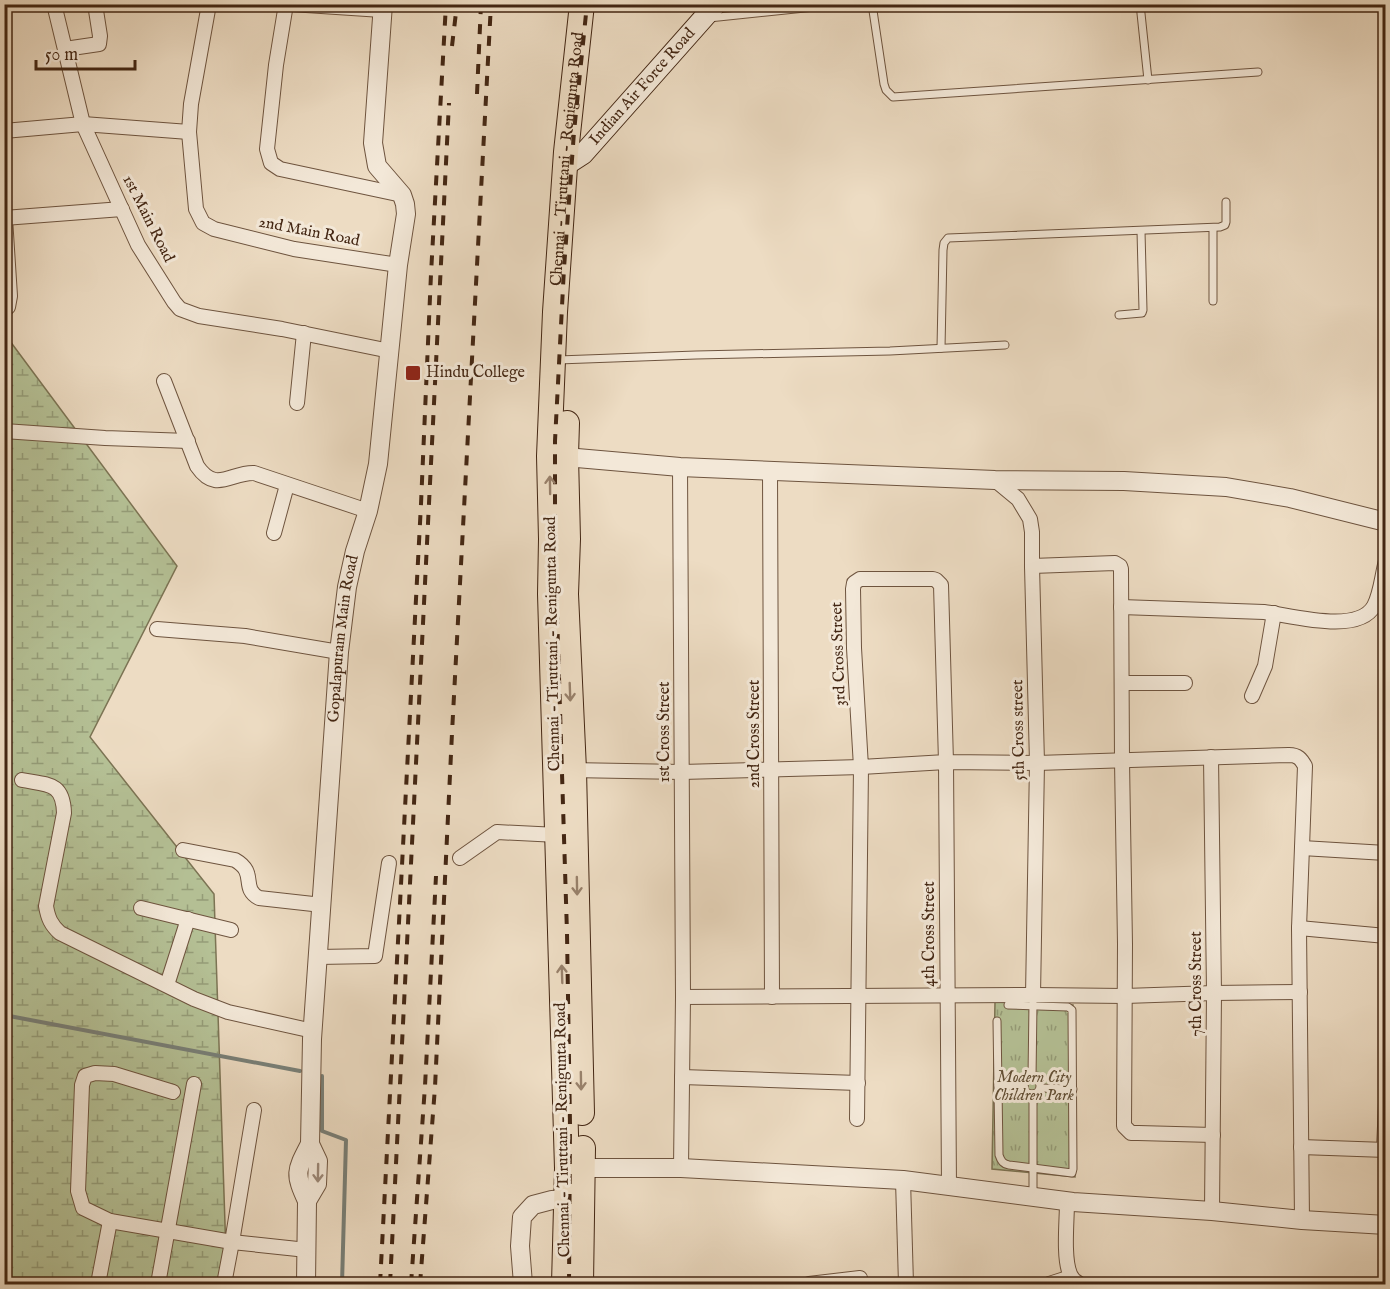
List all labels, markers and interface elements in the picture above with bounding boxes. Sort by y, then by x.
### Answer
street label: Indian Air Force Road [585,24,700,150]
street label: Chennai - Tiruttani - Renigunta Road [547,30,589,287]
scale bar [36,33,135,71]
text: 50 m [45,44,78,67]
street label: 1st Main Road [118,172,179,266]
street label: 2nd Main Road [257,212,362,252]
place label: Hindu College [426,363,525,383]
marker: Hindu College [404,364,422,382]
one-way arrow [544,476,555,496]
street label: Chennai - Tiruttani - Renigunta Road [541,516,565,772]
street label: Gopalapuram Main Road [324,553,364,723]
street label: 3rd Cross Street [827,601,851,706]
street label: 2nd Cross Street [745,679,765,788]
street label: 5th Cross street [1008,679,1030,781]
one-way arrow [565,681,576,701]
street label: 1st Cross Street [655,681,675,782]
one-way arrow [571,876,582,896]
street label: 4th Cross Street [920,881,940,987]
street label: 7th Cross Street [1187,931,1207,1037]
one-way arrow [556,965,567,985]
street label: Chennai - Tiruttani - Renigunta Road [551,1002,575,1258]
park label: Modern City Children Park [994,1068,1074,1106]
one-way arrow [576,1071,587,1091]
one-way arrow [312,1163,323,1183]

